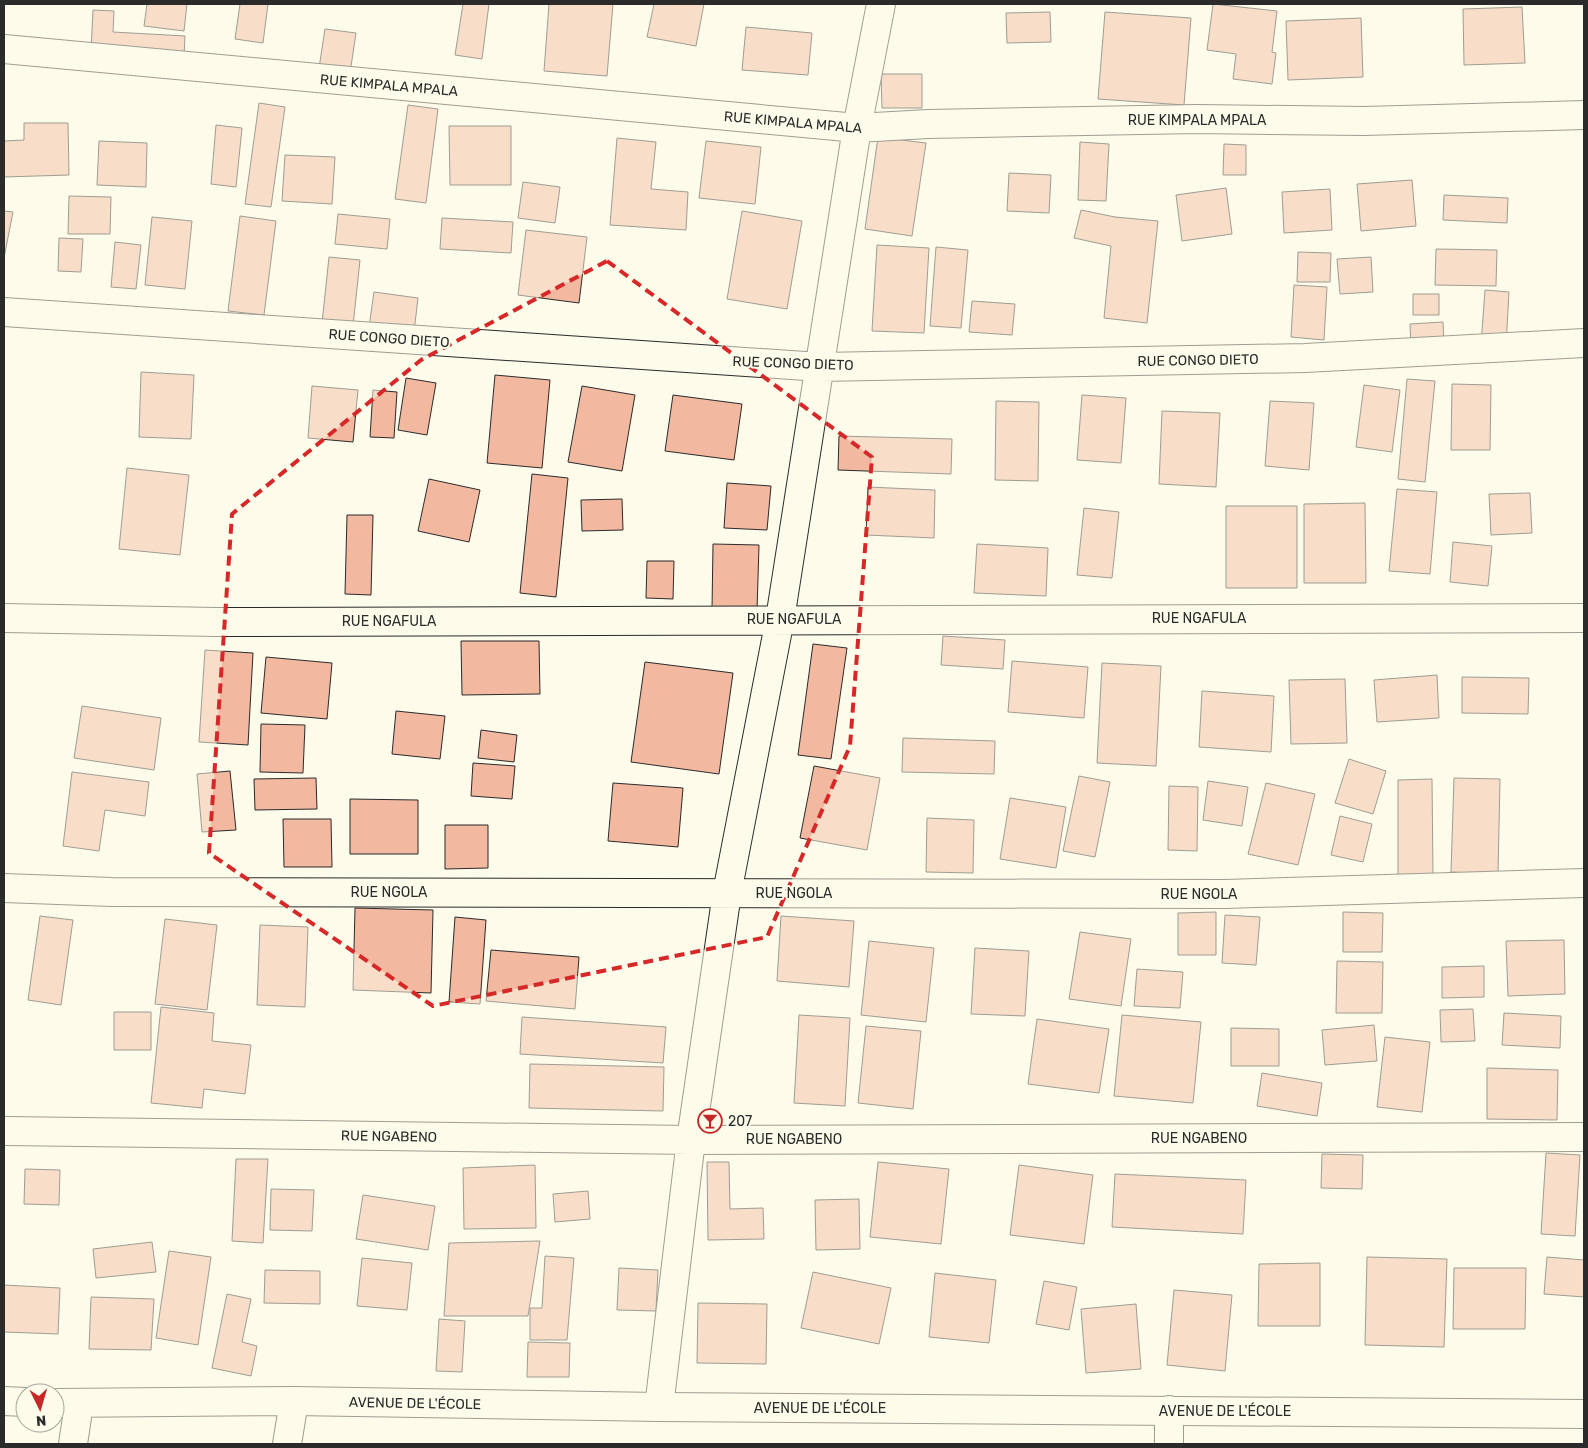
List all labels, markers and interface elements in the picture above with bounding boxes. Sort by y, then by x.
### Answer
street label: RUE KIMPALA MPALA [319,71,459,100]
street label: RUE KIMPALA MPALA [723,108,863,137]
street label: RUE KIMPALA MPALA [1128,112,1267,129]
street label: RUE CONGO DIETO [328,326,450,351]
street label: RUE CONGO DIETO [1137,351,1259,370]
street label: RUE CONGO DIETO [732,353,854,374]
street label: RUE NGAFULA [1152,610,1247,627]
street label: RUE NGAFULA [747,611,842,628]
street label: RUE NGAFULA [342,613,437,630]
street label: RUE NGOLA [351,884,428,901]
street label: RUE NGOLA [756,885,833,902]
street label: RUE NGOLA [1161,886,1238,903]
bar icon: 207 [697,1108,723,1134]
place label: 207 [728,1113,752,1130]
street label: RUE NGABENO [341,1127,437,1146]
street label: RUE NGABENO [1151,1130,1247,1147]
street label: RUE NGABENO [746,1131,842,1148]
north arrow [15,1383,65,1433]
street label: AVENUE DE L'ÉCOLE [349,1393,481,1413]
street label: AVENUE DE L'ÉCOLE [754,1399,886,1417]
street label: AVENUE DE L'ÉCOLE [1159,1402,1291,1420]
text: N [35,1412,47,1429]

